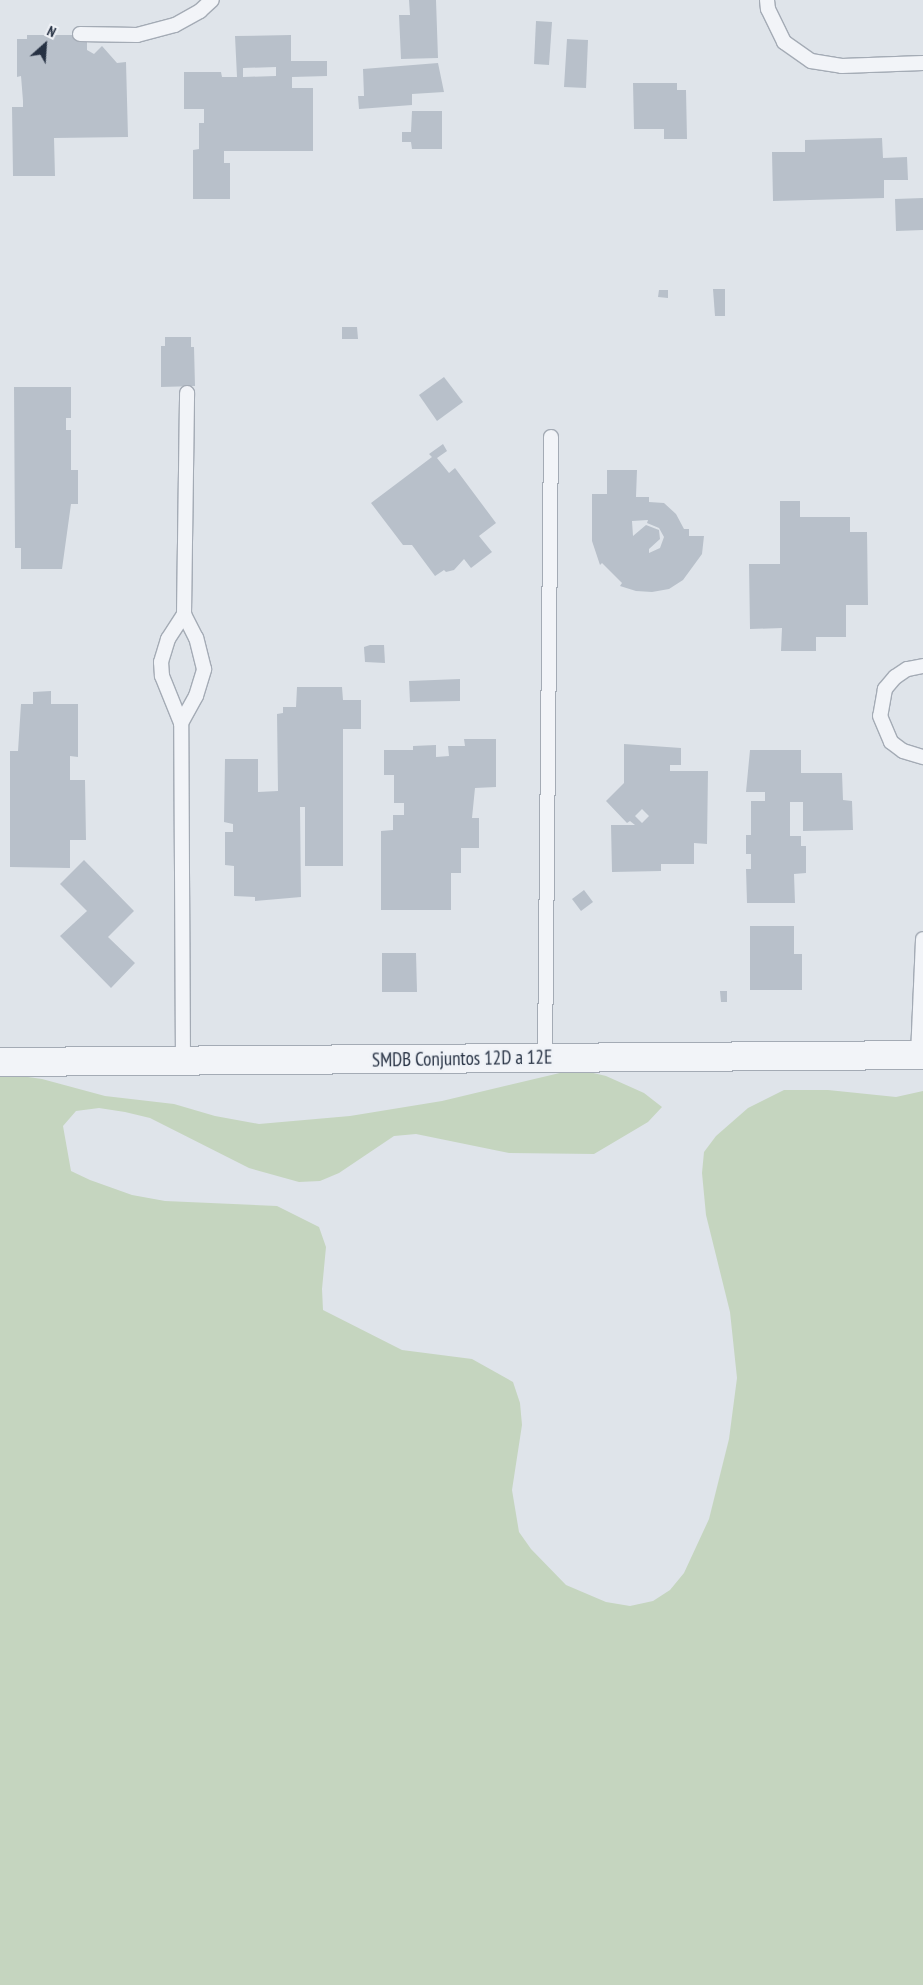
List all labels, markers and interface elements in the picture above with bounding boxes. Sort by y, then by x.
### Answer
north arrow [20,20,70,70]
text: N [44,22,59,41]
street label: SMDB Conjuntos 12D a 12E [372,1046,552,1072]

